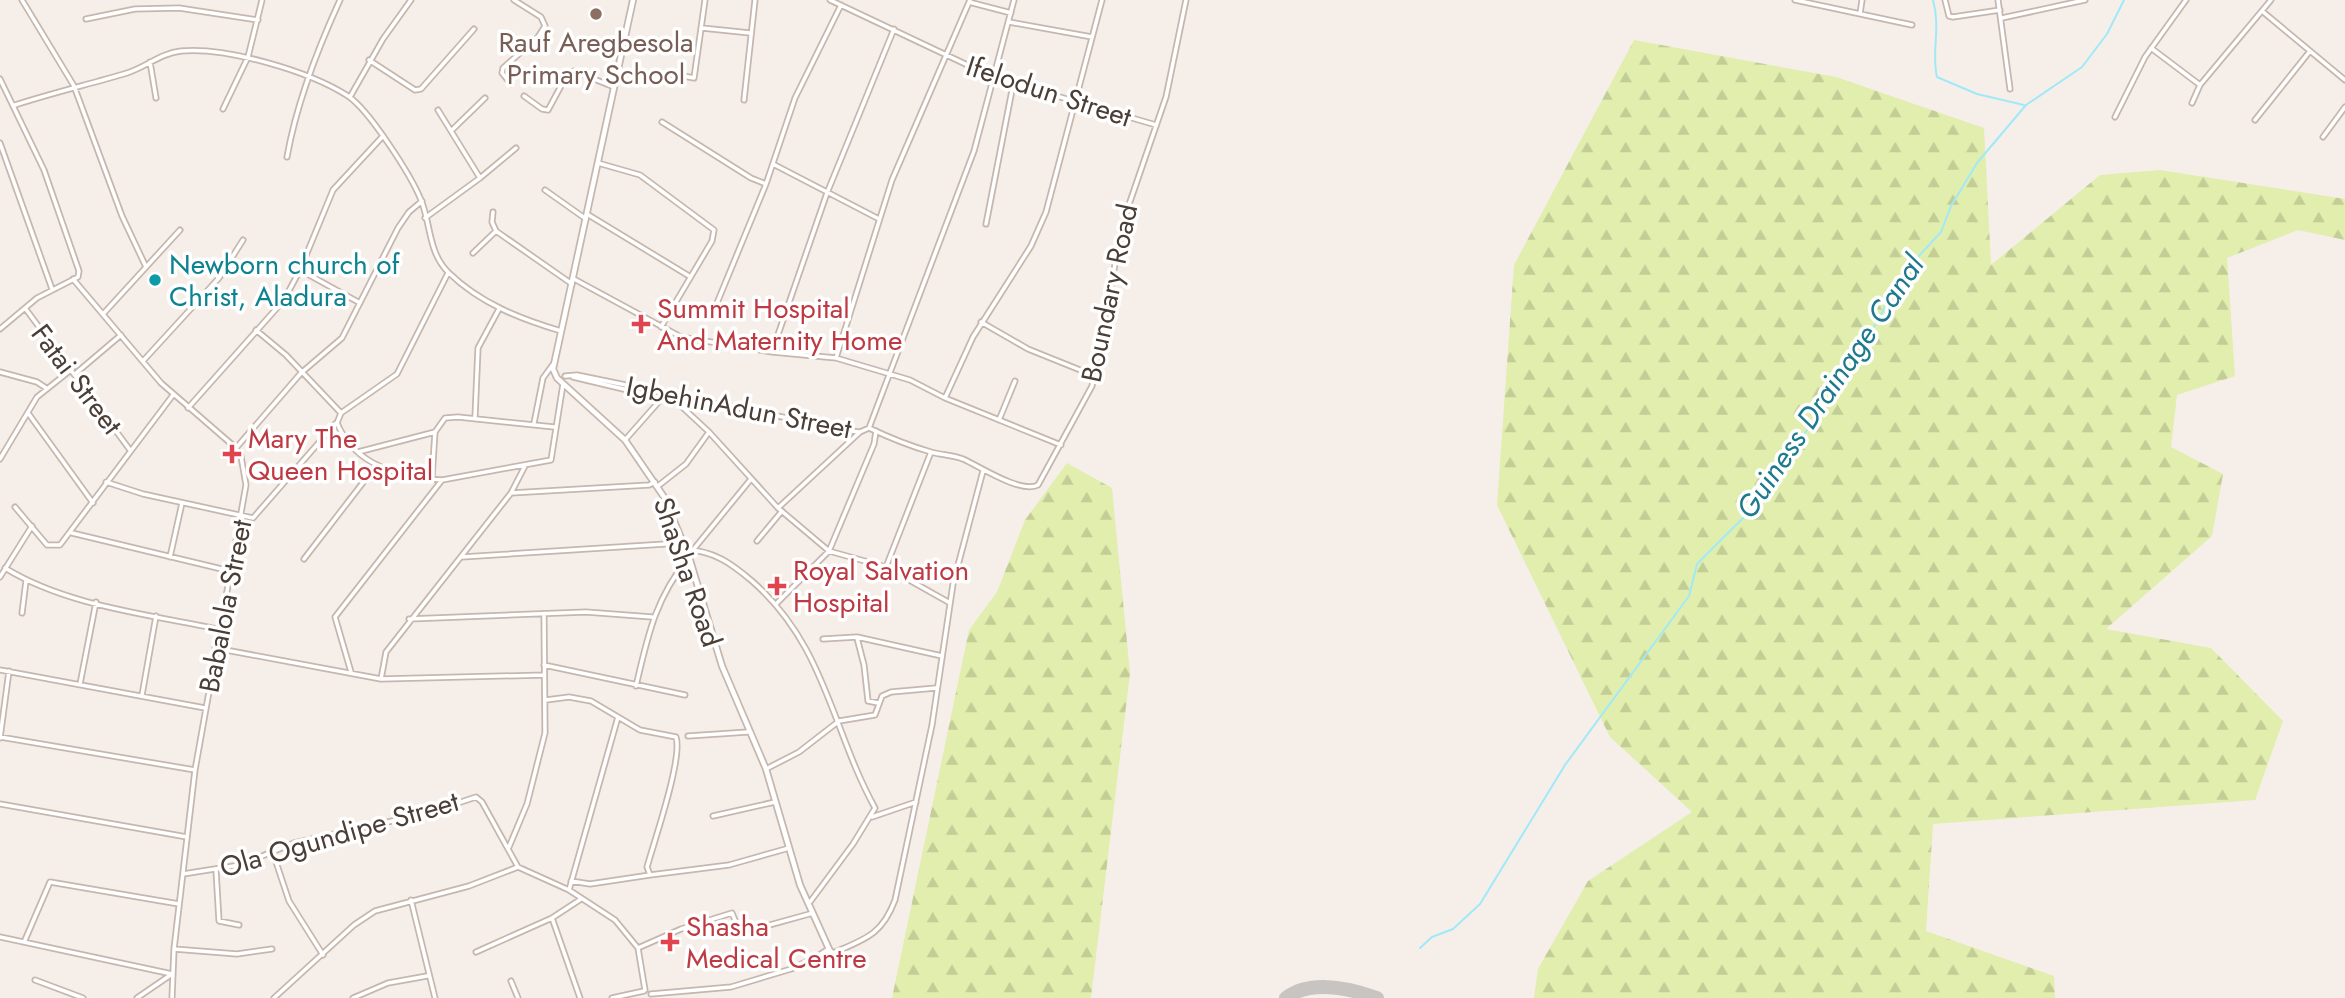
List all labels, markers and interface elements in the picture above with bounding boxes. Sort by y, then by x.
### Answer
marker: Rauf Aregbesola Primary School [588,6,604,22]
place label: Rauf Aregbesola Primary School [498,22,694,95]
street label: Ifelodun Street [961,45,1137,138]
street label: Boundary Road [1071,200,1148,386]
place label: Newborn church of Christ, Aladura [169,244,400,317]
water label: Guiness Drainage Canal [1725,245,1935,527]
marker: Newborn church of Christ, Aladura [147,272,163,288]
place label: Summit Hospital And Maternity Home [657,288,902,361]
marker: Summit Hospital And Maternity Home [631,314,651,334]
street label: Fatai Street [21,315,132,443]
street label: IgbehinAdun Street [623,366,855,450]
place label: Mary The Queen Hospital [248,418,433,491]
marker: Mary The Queen Hospital [222,444,242,464]
street label: ShaSha Road [643,492,732,653]
street label: Babalola Street [189,516,262,696]
place label: Royal Salvation Hospital [793,550,969,623]
marker: Royal Salvation Hospital [767,576,787,596]
street label: Ola Ogundipe Street [215,781,464,888]
place label: Shasha Medical Centre [686,906,867,979]
marker: Shasha Medical Centre [660,932,680,952]

